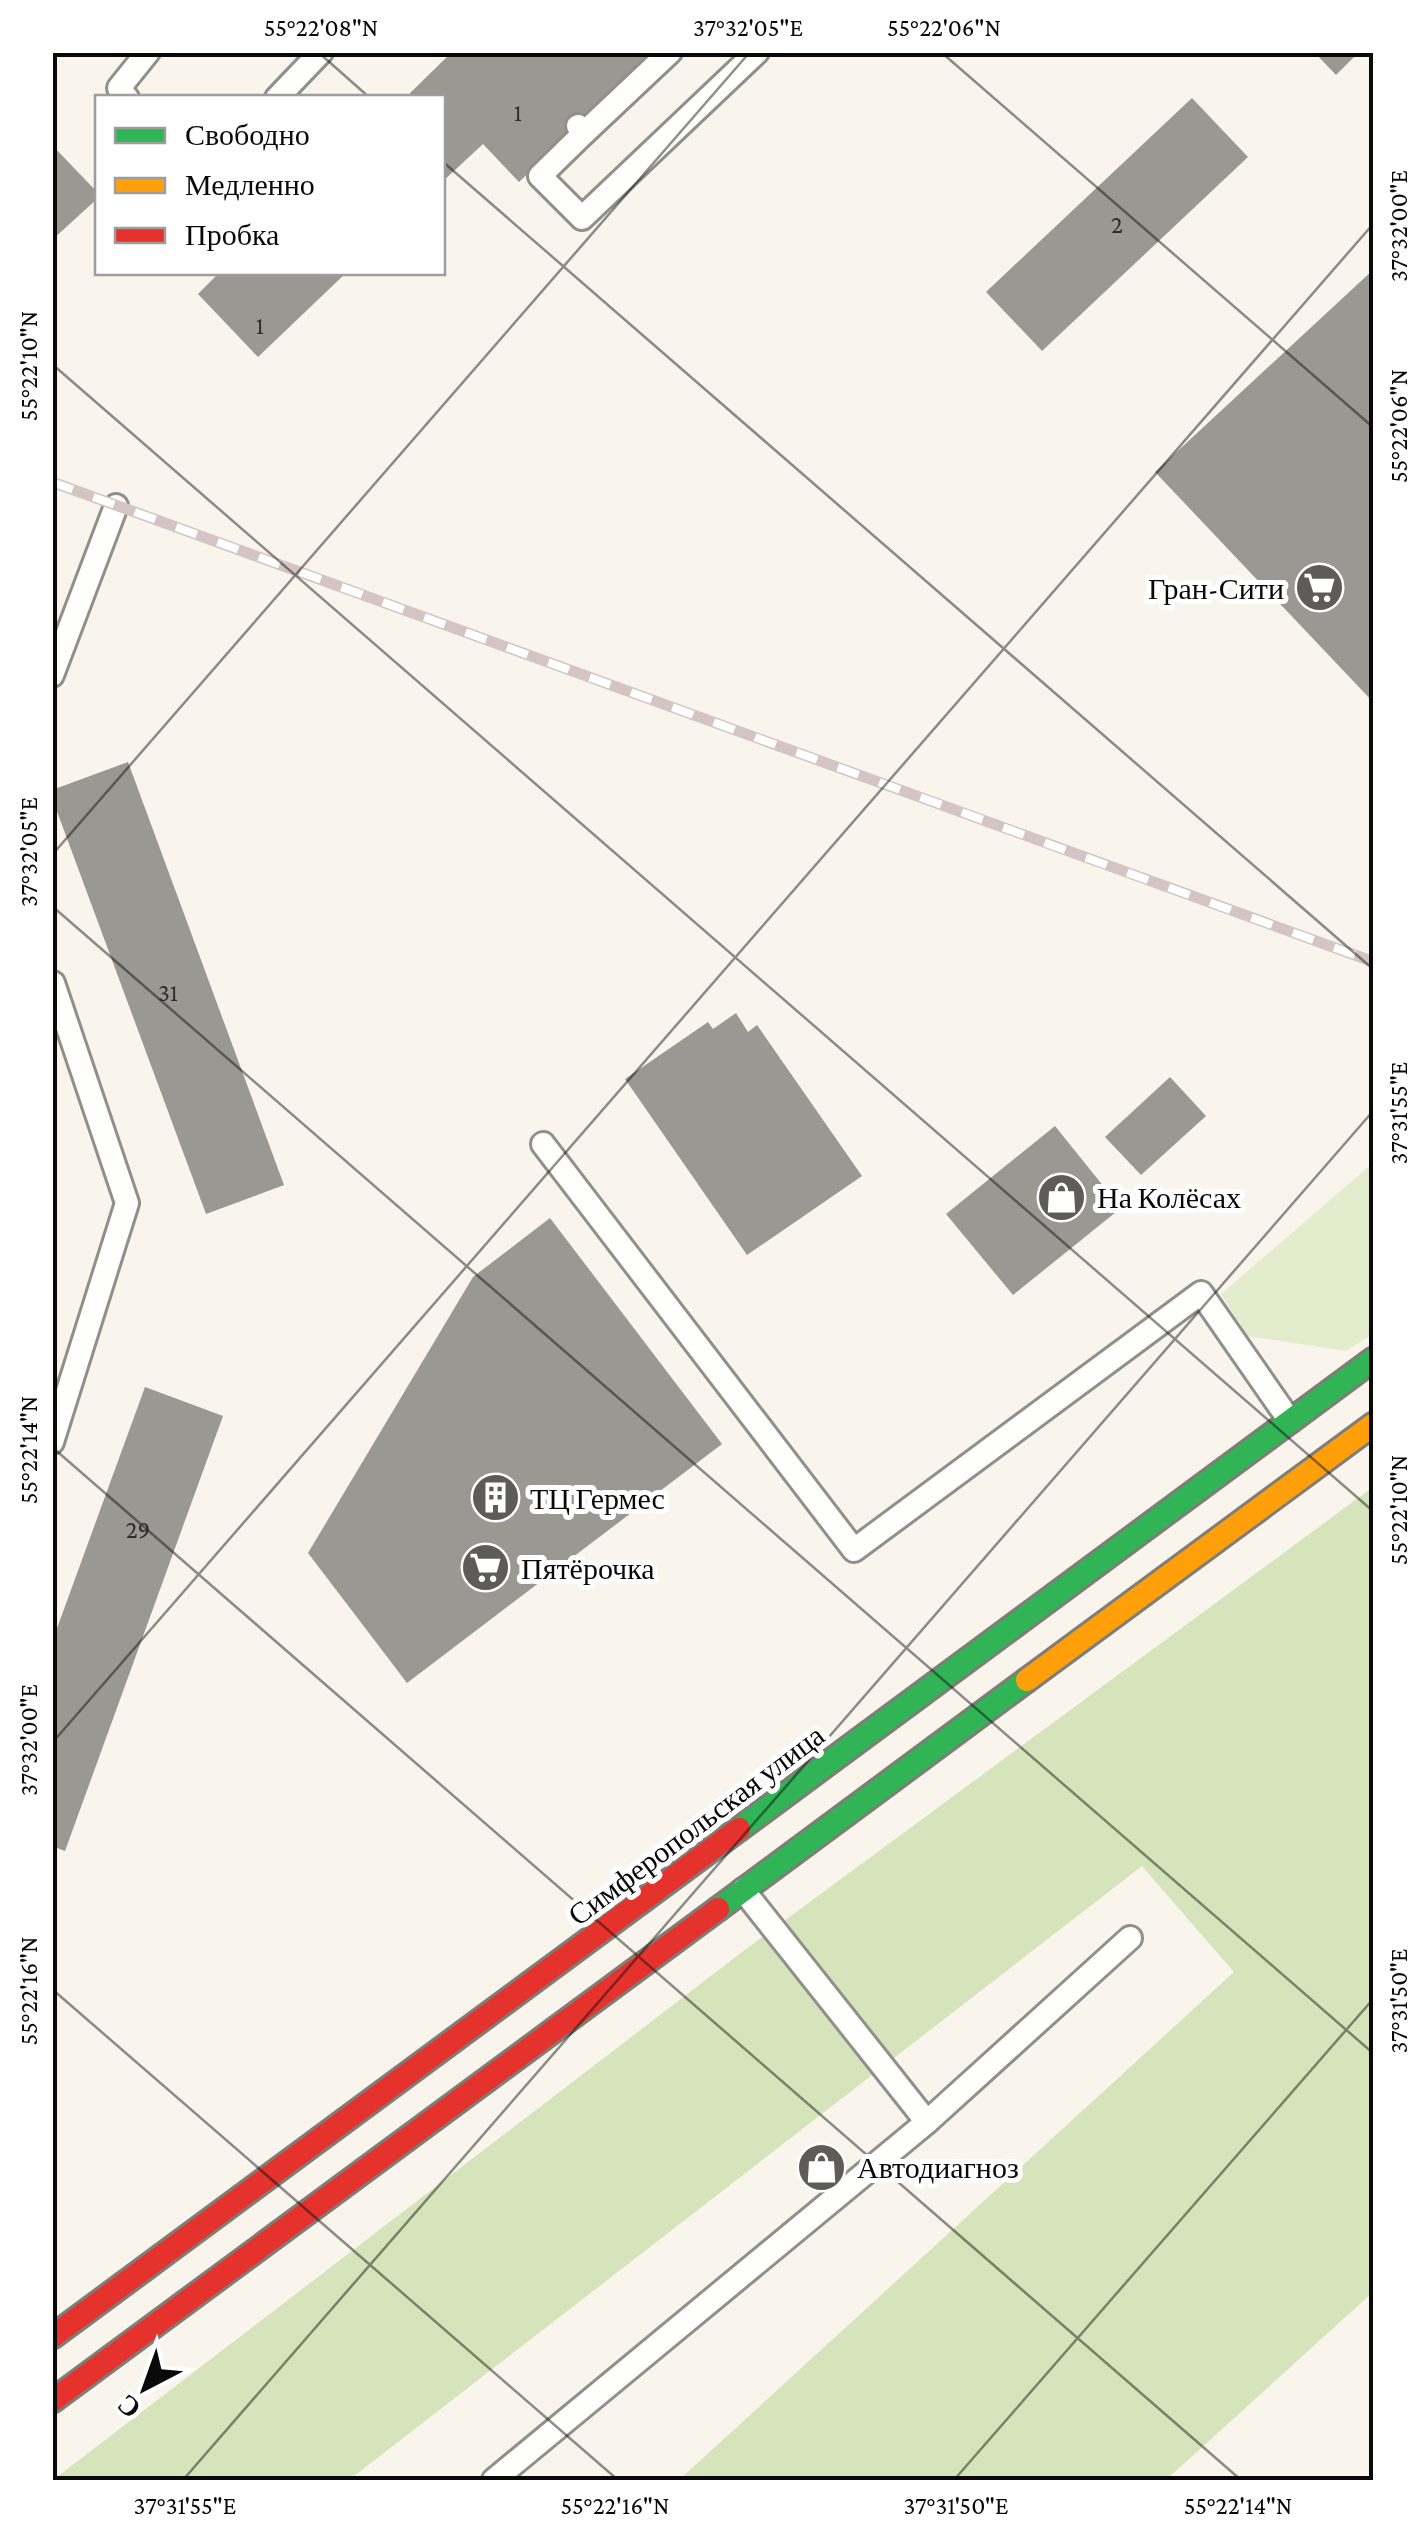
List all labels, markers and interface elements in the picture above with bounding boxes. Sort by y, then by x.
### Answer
text: 55°22'08"N [264,14,378,41]
text: 37°32'05"E [693,14,803,41]
text: 55°22'06"N [887,14,1001,41]
legend [95,95,445,275]
house number: 1 [514,99,522,126]
text: Свободно [185,118,310,151]
text: Медленно [185,168,315,201]
text: 37°32'00"E [1385,170,1412,282]
house number: 2 [1111,211,1123,238]
text: Пробка [185,218,279,251]
text: 55°22'10"N [15,311,42,421]
house number: 1 [256,312,264,339]
text: 55°22'06"N [1385,369,1412,483]
supermarket icon: Гран-Сити [1293,562,1345,614]
place label: Гран-Сити [1148,572,1284,605]
text: 37°32'05"E [15,797,42,907]
house number: 31 [158,979,178,1006]
text: 37°31'55"E [1385,1062,1412,1164]
shop icon: На Колёсах [1036,1171,1088,1223]
place label: На Колёсах [1097,1181,1241,1214]
text: 55°22'14"N [15,1396,42,1504]
text: 55°22'10"N [1385,1455,1412,1565]
building icon: ТЦ Гермес [469,1472,521,1524]
place label: ТЦ Гермес [530,1482,665,1515]
house number: 29 [126,1516,150,1543]
supermarket icon: Пятёрочка [460,1542,512,1594]
place label: Пятёрочка [521,1552,655,1585]
text: 37°32'00"E [15,1684,42,1796]
street label: Симферопольская улица [562,1718,830,1932]
text: 55°22'16"N [15,1936,42,2046]
text: 37°31'50"E [1385,1948,1412,2054]
shop icon: Автодиагноз [796,2141,848,2193]
place label: Автодиагноз [857,2151,1019,2184]
north arrow [95,2338,195,2438]
text: С [111,2388,147,2425]
text: 37°31'55"E [134,2492,236,2519]
text: 55°22'16"N [560,2492,670,2519]
text: 37°31'50"E [903,2492,1009,2519]
text: 55°22'14"N [1184,2492,1292,2519]

